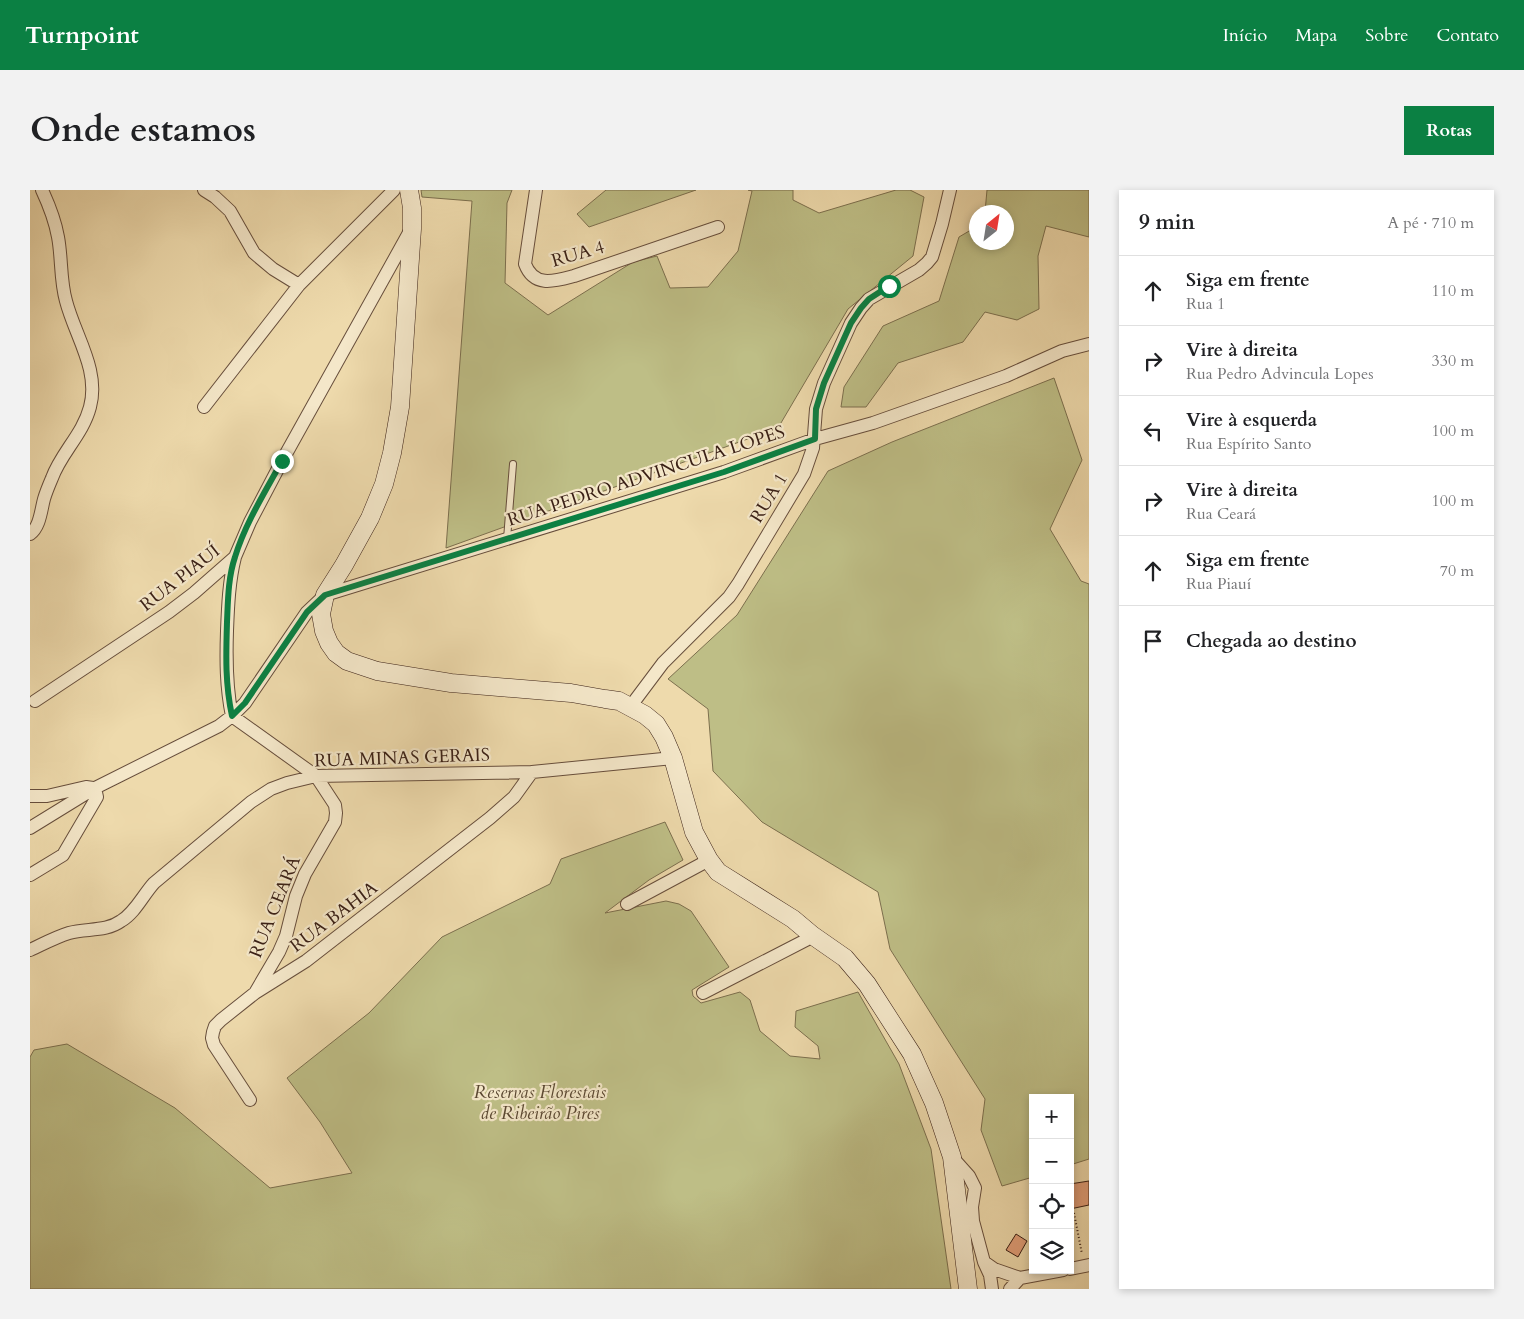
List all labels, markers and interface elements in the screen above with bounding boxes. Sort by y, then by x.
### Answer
text: Turnpoint [25,19,139,52]
text: Início [1223,23,1267,48]
text: Mapa [1295,23,1337,48]
text: Sobre [1365,23,1408,48]
text: Contato [1436,23,1499,48]
text: Onde estamos [30,106,256,154]
button: Rotas [1404,106,1494,155]
north arrow [969,205,1014,250]
text: 9 min [1139,208,1195,237]
text: A pé · 710 m [1387,212,1474,234]
street label: RUA 4 [549,235,607,273]
text: Siga em frente [1186,267,1310,293]
route start [878,275,901,298]
icon: ahead [1139,277,1167,305]
text: 110 m [1432,280,1474,302]
text: Rua 1 [1186,293,1225,315]
text: Vire à direita [1186,337,1298,363]
icon: right [1139,347,1167,375]
text: 330 m [1432,350,1474,372]
text: Rua Pedro Advincula Lopes [1186,363,1374,385]
text: Vire à esquerda [1186,407,1317,433]
icon: left [1139,417,1167,445]
street label: RUA PEDRO ADVINCULA LOPES [504,419,788,533]
text: 100 m [1432,420,1474,442]
text: Rua Espírito Santo [1186,433,1311,455]
route end [271,450,294,473]
street label: RUA 1 [744,468,794,528]
text: Vire à direita [1186,477,1298,503]
icon: right [1139,487,1167,515]
text: 100 m [1432,490,1474,512]
text: Rua Ceará [1186,503,1256,525]
street label: RUA PIAUÍ [135,539,225,617]
text: Siga em frente [1186,547,1310,573]
icon: ahead [1139,557,1167,585]
text: 70 m [1440,560,1474,582]
text: Rua Piauí [1186,573,1251,595]
icon: arrive [1139,627,1167,655]
text: Chegada ao destino [1186,628,1357,654]
street label: RUA MINAS GERAIS [314,742,490,774]
street label: RUA CEARÁ [243,852,307,962]
street label: RUA BAHIA [285,876,383,958]
park label: Reservas Florestais de Ribeirão Pires [474,1080,606,1126]
map controls [1029,1094,1074,1274]
button: + [1029,1094,1074,1139]
button: − [1029,1139,1074,1184]
button: locate [1029,1184,1074,1229]
button: layers [1029,1229,1074,1274]

